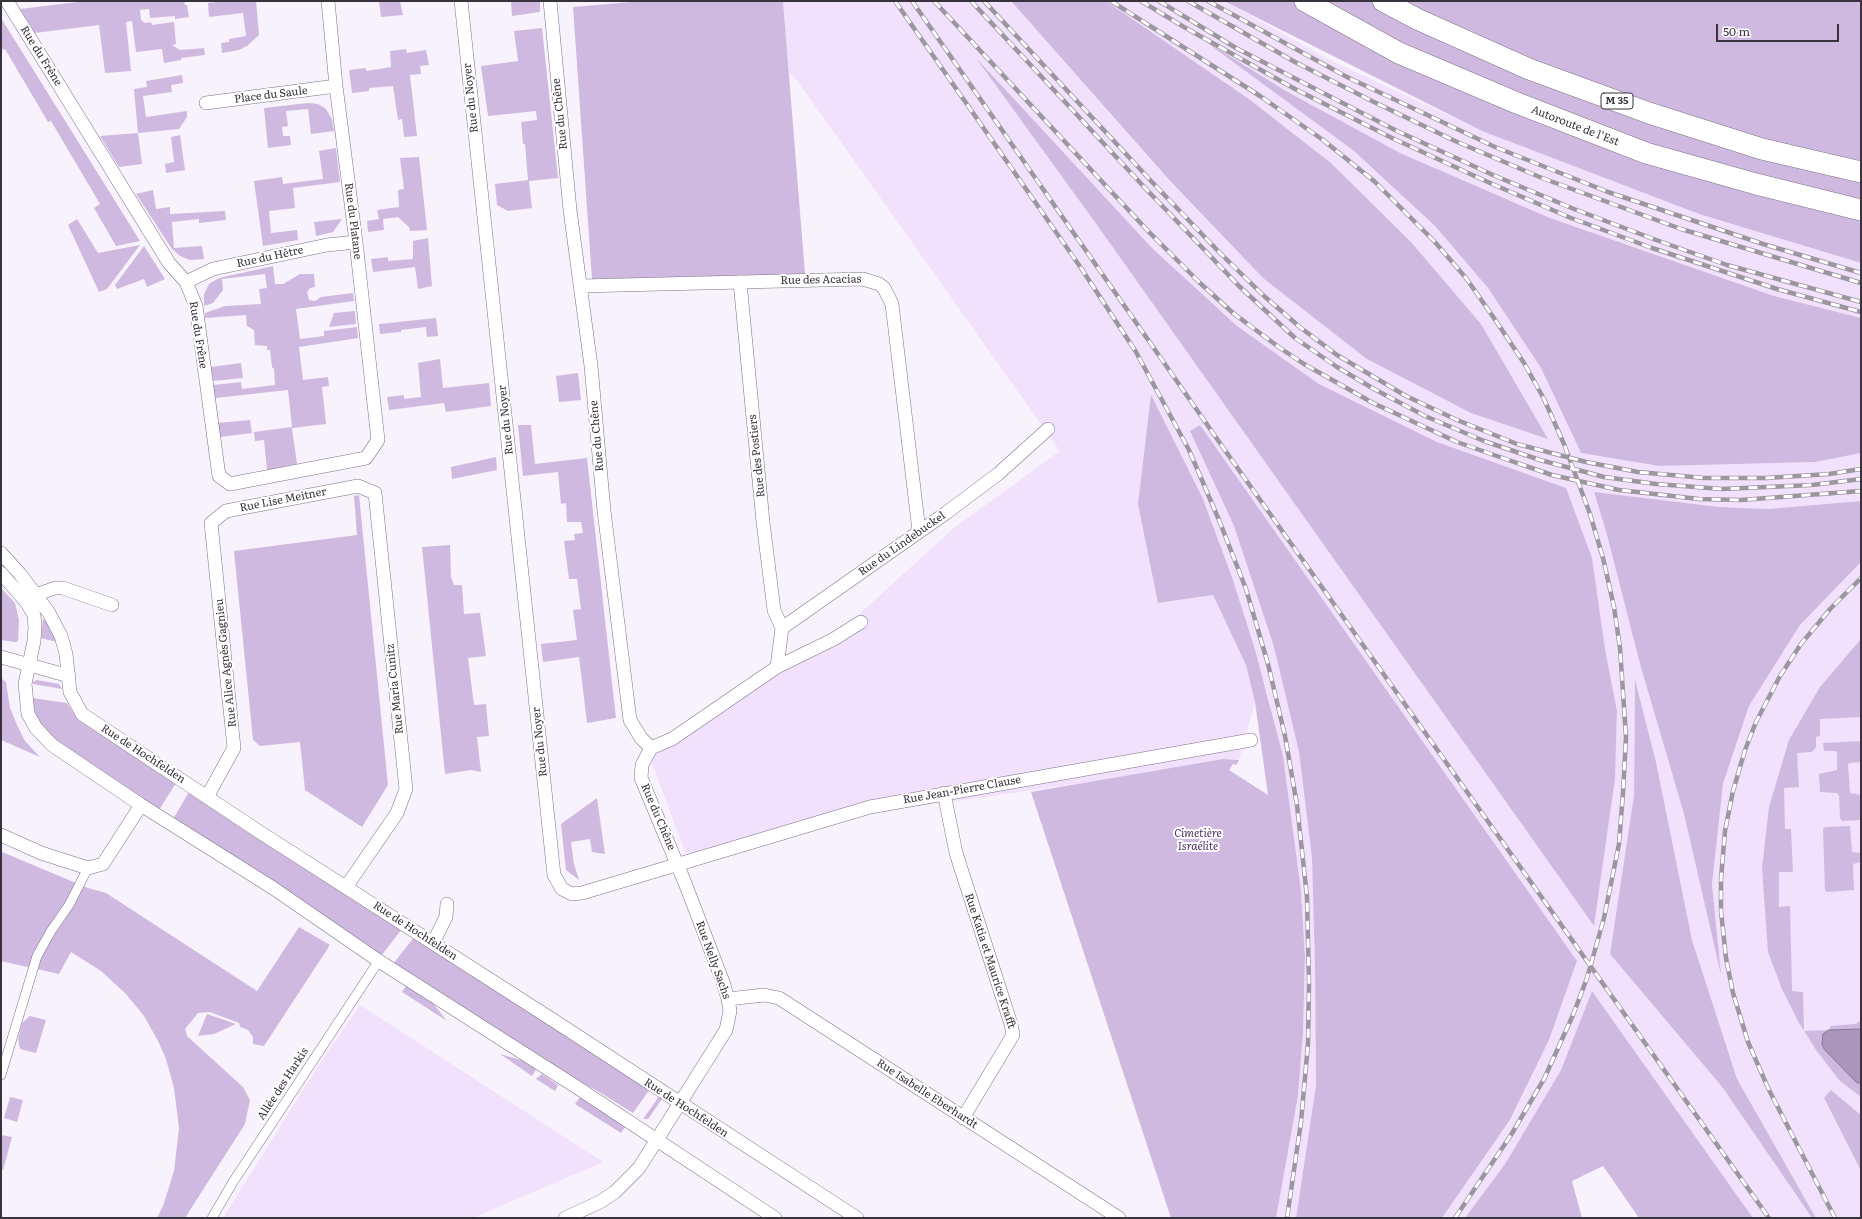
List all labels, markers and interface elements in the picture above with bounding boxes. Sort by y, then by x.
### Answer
scale bar [1718,16,1841,42]
text: 50 m [1723,22,1750,40]
street label: Rue du Frêne [17,24,65,88]
street label: Rue du Noyer [461,63,481,133]
street label: Rue du Chêne [550,78,570,150]
street label: Place du Saule [234,84,308,106]
road number: M 35 [1601,93,1633,109]
street label: Autoroute de l’Est [1529,103,1621,149]
street label: Rue du Platane [342,182,364,260]
street label: Rue du Hêtre [235,243,305,271]
street label: Rue des Acacias [780,273,862,287]
street label: Rue du Frêne [186,300,210,370]
street label: Rue du Noyer [496,385,516,455]
street label: Rue du Chêne [587,400,607,472]
street label: Rue des Postiers [746,414,768,498]
street label: Rue Lise Meitner [239,485,327,515]
street label: Rue du Lindebuckel [856,509,948,579]
street label: Rue Alice Agnès Gagnieu [213,598,239,728]
street label: Rue Maria Cunitz [384,643,406,735]
street label: Rue du Noyer [530,707,550,777]
street label: Rue de Hochfelden [98,722,188,786]
street label: Rue Jean-Pierre Clause [902,773,1022,807]
street label: Rue du Chêne [638,782,678,852]
park label: Cimetière Israélite [1174,827,1222,853]
street label: Rue Katia et Maurice Krafft [962,892,1018,1030]
street label: Rue de Hochfelden [370,899,460,963]
street label: Rue Nelly Sachs [693,919,733,1001]
street label: Allée des Harkis [255,1045,311,1123]
street label: Rue Isabelle Eberhardt [874,1056,980,1132]
street label: Rue de Hochfelden [641,1076,731,1140]

